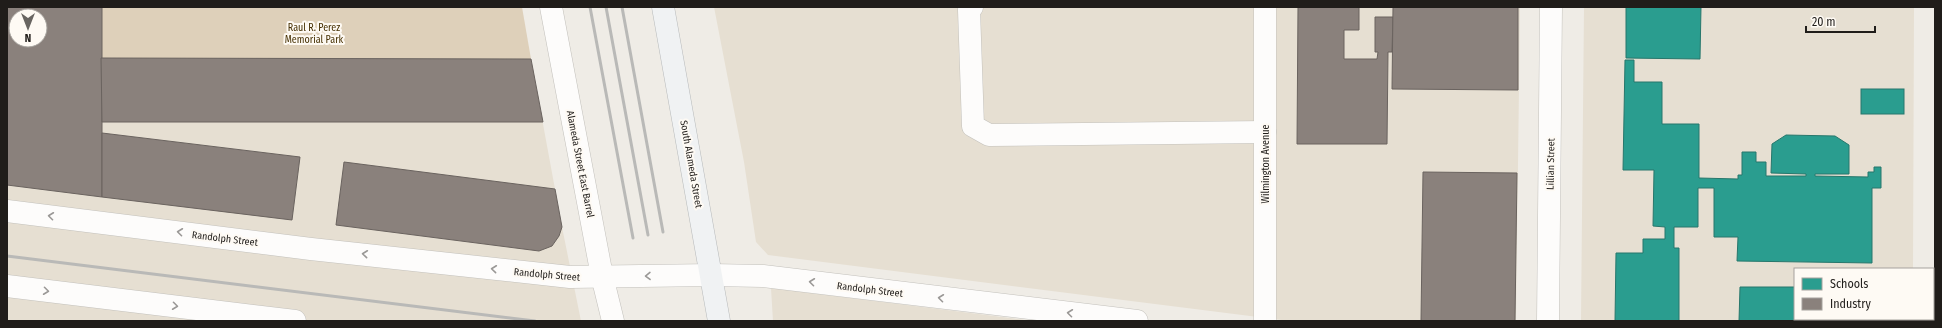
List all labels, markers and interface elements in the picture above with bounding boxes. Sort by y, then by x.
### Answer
north arrow [8,8,48,48]
scale bar [1806,8,1875,34]
text: 20 m [1812,15,1836,29]
park label: Raul R. Perez Memorial Park [285,22,344,46]
text: N [25,31,31,44]
street label: Alameda Street East Barrel [564,110,596,219]
street label: South Alameda Street [677,119,705,210]
street label: Wilmington Avenue [1260,125,1272,203]
street label: Lillian Street [1545,137,1557,190]
one-way arrow [48,212,54,221]
one-way arrow [177,228,183,237]
street label: Randolph Street [191,229,259,249]
one-way arrow [362,250,368,259]
one-way arrow [491,264,497,273]
street label: Randolph Street [513,266,581,284]
legend [1794,268,1934,320]
one-way arrow [645,271,651,280]
text: Schools [1830,277,1868,291]
one-way arrow [809,278,815,287]
street label: Randolph Street [836,280,904,300]
one-way arrow [43,286,49,295]
one-way arrow [938,293,944,302]
text: Industry [1830,297,1871,311]
one-way arrow [172,301,178,310]
one-way arrow [1067,309,1073,318]

